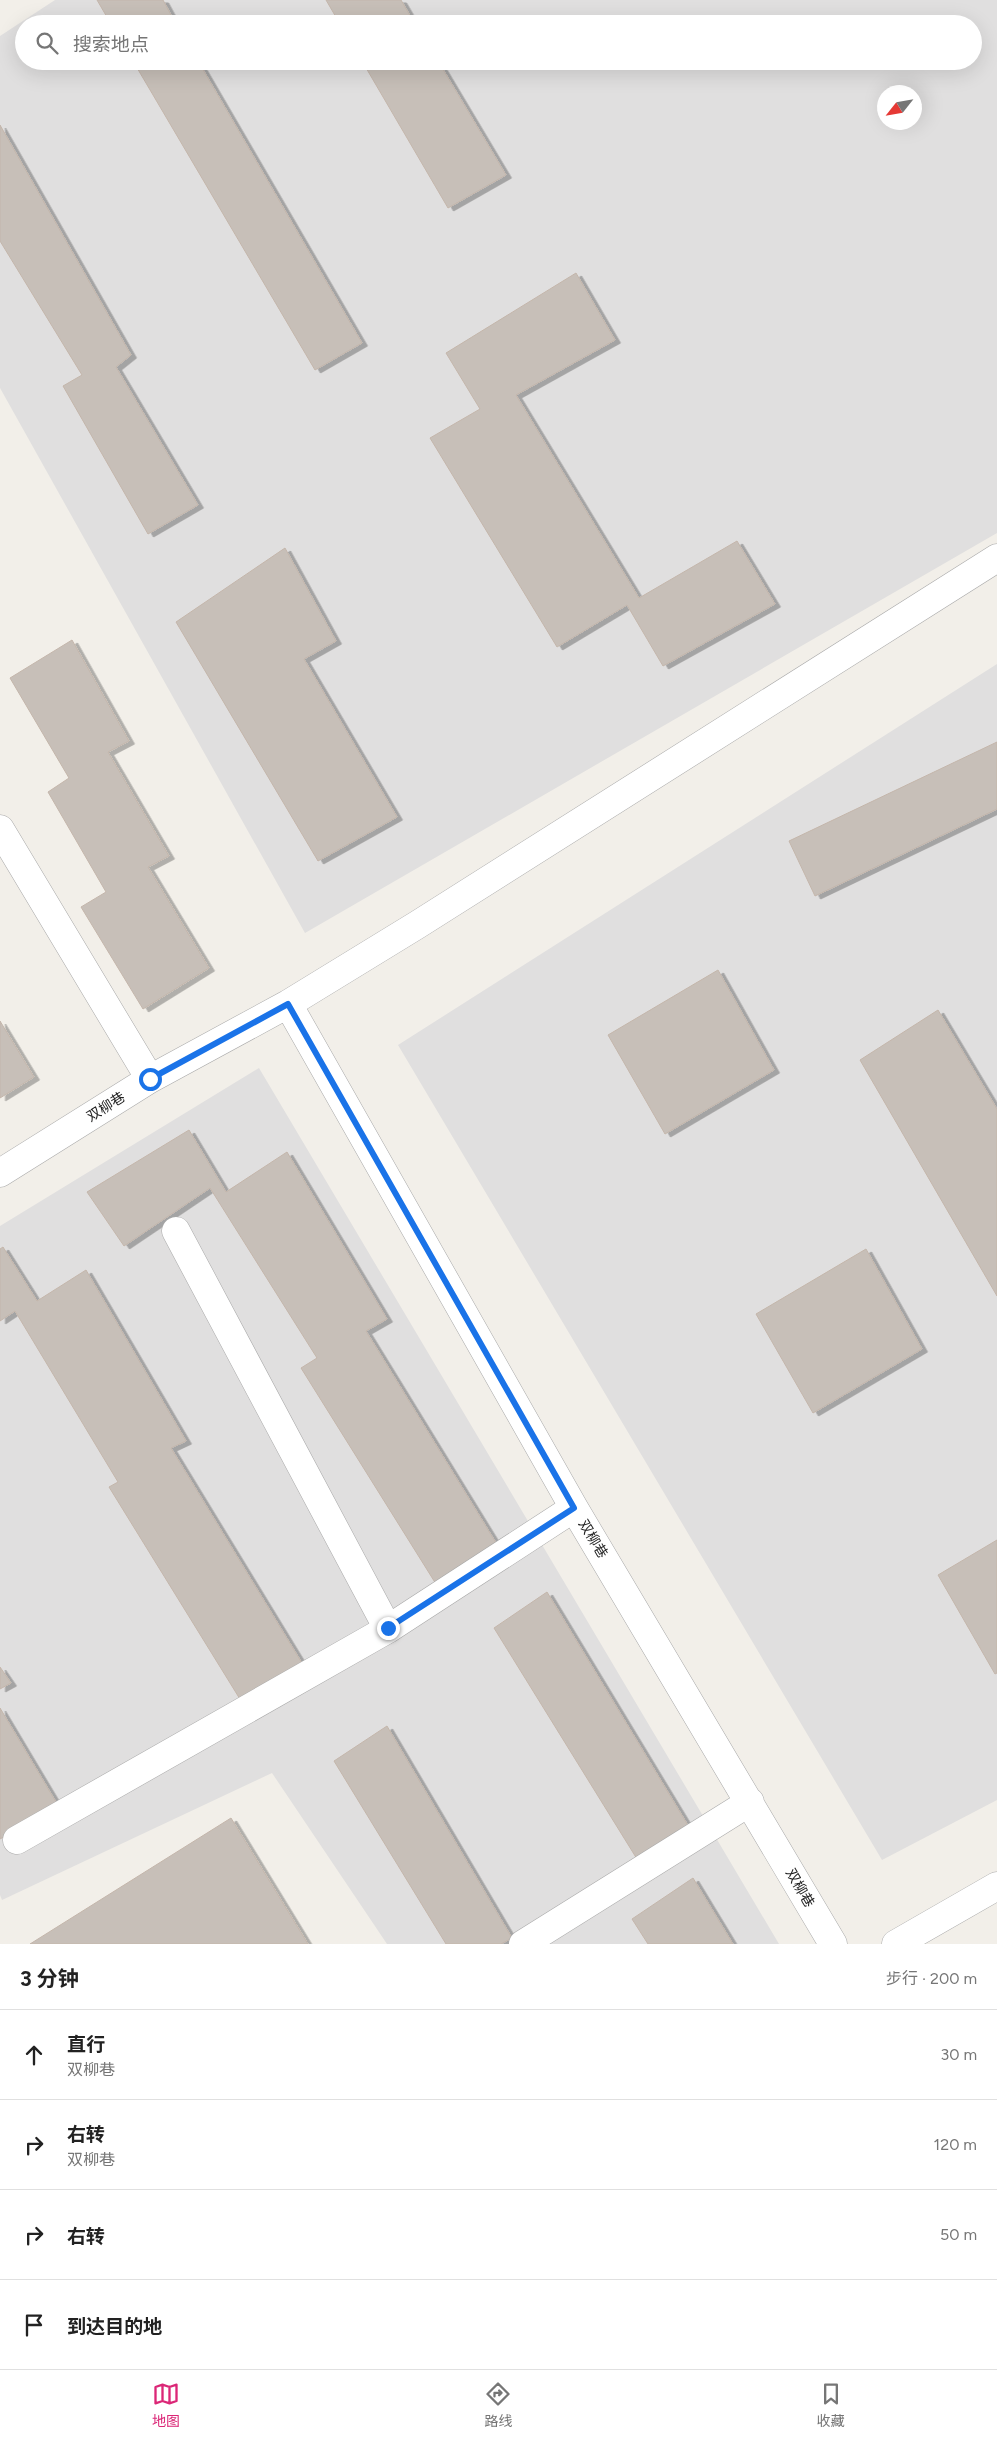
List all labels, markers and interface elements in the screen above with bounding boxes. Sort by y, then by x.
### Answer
search box [15,15,982,70]
icon: search [33,29,61,57]
text: 搜索地点 [73,33,149,56]
north arrow [877,85,922,130]
route start [139,1068,162,1091]
street label: 双柳巷 [84,1089,128,1125]
street label: 双柳巷 [575,1517,611,1561]
route end [377,1617,400,1640]
street label: 双柳巷 [782,1866,818,1910]
text: 3 分钟 [20,1966,79,1991]
text: 步行 · 200 m [886,1969,977,1988]
text: 直行 [67,2033,105,2056]
icon: ahead [20,2041,48,2069]
text: 30 m [940,2045,977,2064]
text: 双柳巷 [67,2060,115,2079]
text: 右转 [67,2123,105,2146]
icon: right [20,2131,48,2159]
text: 120 m [934,2135,977,2154]
text: 双柳巷 [67,2150,115,2169]
icon: right [20,2221,48,2249]
text: 右转 [67,2225,105,2248]
text: 50 m [940,2225,977,2244]
icon: arrive [20,2311,48,2339]
text: 到达目的地 [67,2315,162,2338]
tab: 地图 [152,2380,180,2430]
tab: 路线 [484,2380,512,2430]
tab: 收藏 [817,2380,845,2430]

